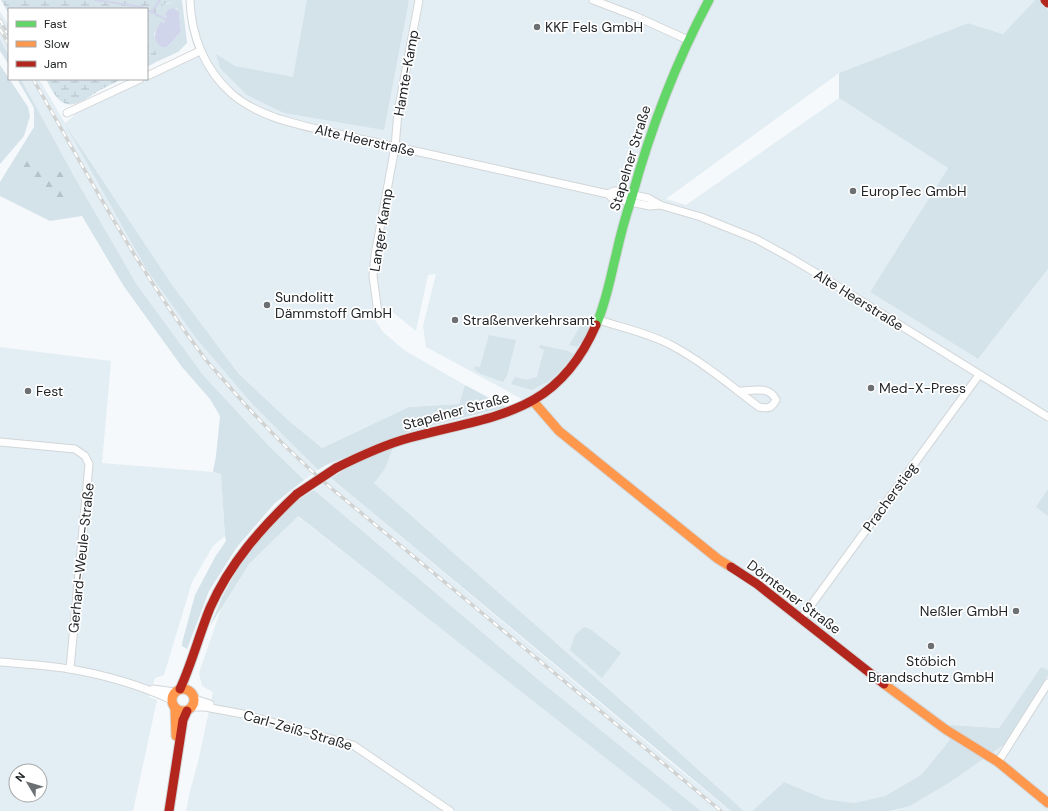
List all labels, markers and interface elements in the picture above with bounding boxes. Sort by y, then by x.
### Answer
legend [8,8,148,80]
text: Fast [44,16,67,32]
place label: KKF Fels GmbH [545,18,643,36]
marker: KKF Fels GmbH [532,22,542,32]
street label: Hamte-Kamp [390,28,422,117]
text: Slow [44,36,70,52]
text: Jam [44,56,67,72]
street label: Stapelner Straße [605,103,655,213]
street label: Alte Heerstraße [313,120,417,160]
place label: EuropTec GmbH [861,182,967,200]
marker: EuropTec GmbH [848,186,858,196]
street label: Langer Kamp [366,187,397,273]
street label: Alte Heerstraße [811,265,907,335]
place label: Sundolitt Dämmstoff GmbH [275,288,392,322]
marker: Sundolitt Dämmstoff GmbH [262,300,272,310]
place label: Straßenverkehrsamt [463,311,595,329]
marker: Straßenverkehrsamt [450,315,460,325]
place label: Med-X-Press [879,379,966,397]
place label: Fest [36,382,63,400]
marker: Med-X-Press [866,383,876,393]
marker: Fest [23,386,33,396]
street label: Stapelner Straße [401,388,511,434]
street label: Pracherstieg [859,459,921,535]
street label: Gerhard-Weule-Straße [64,482,98,634]
street label: Dörntener Straße [744,556,844,638]
place label: Neßler GmbH [920,602,1008,620]
marker: Neßler GmbH [1011,606,1021,616]
marker: Stöbich Brandschutz GmbH [926,641,936,651]
place label: Stöbich Brandschutz GmbH [868,652,994,686]
street label: Carl-Zeiß-Straße [241,706,355,754]
north arrow [8,763,48,803]
text: N [12,769,28,784]

